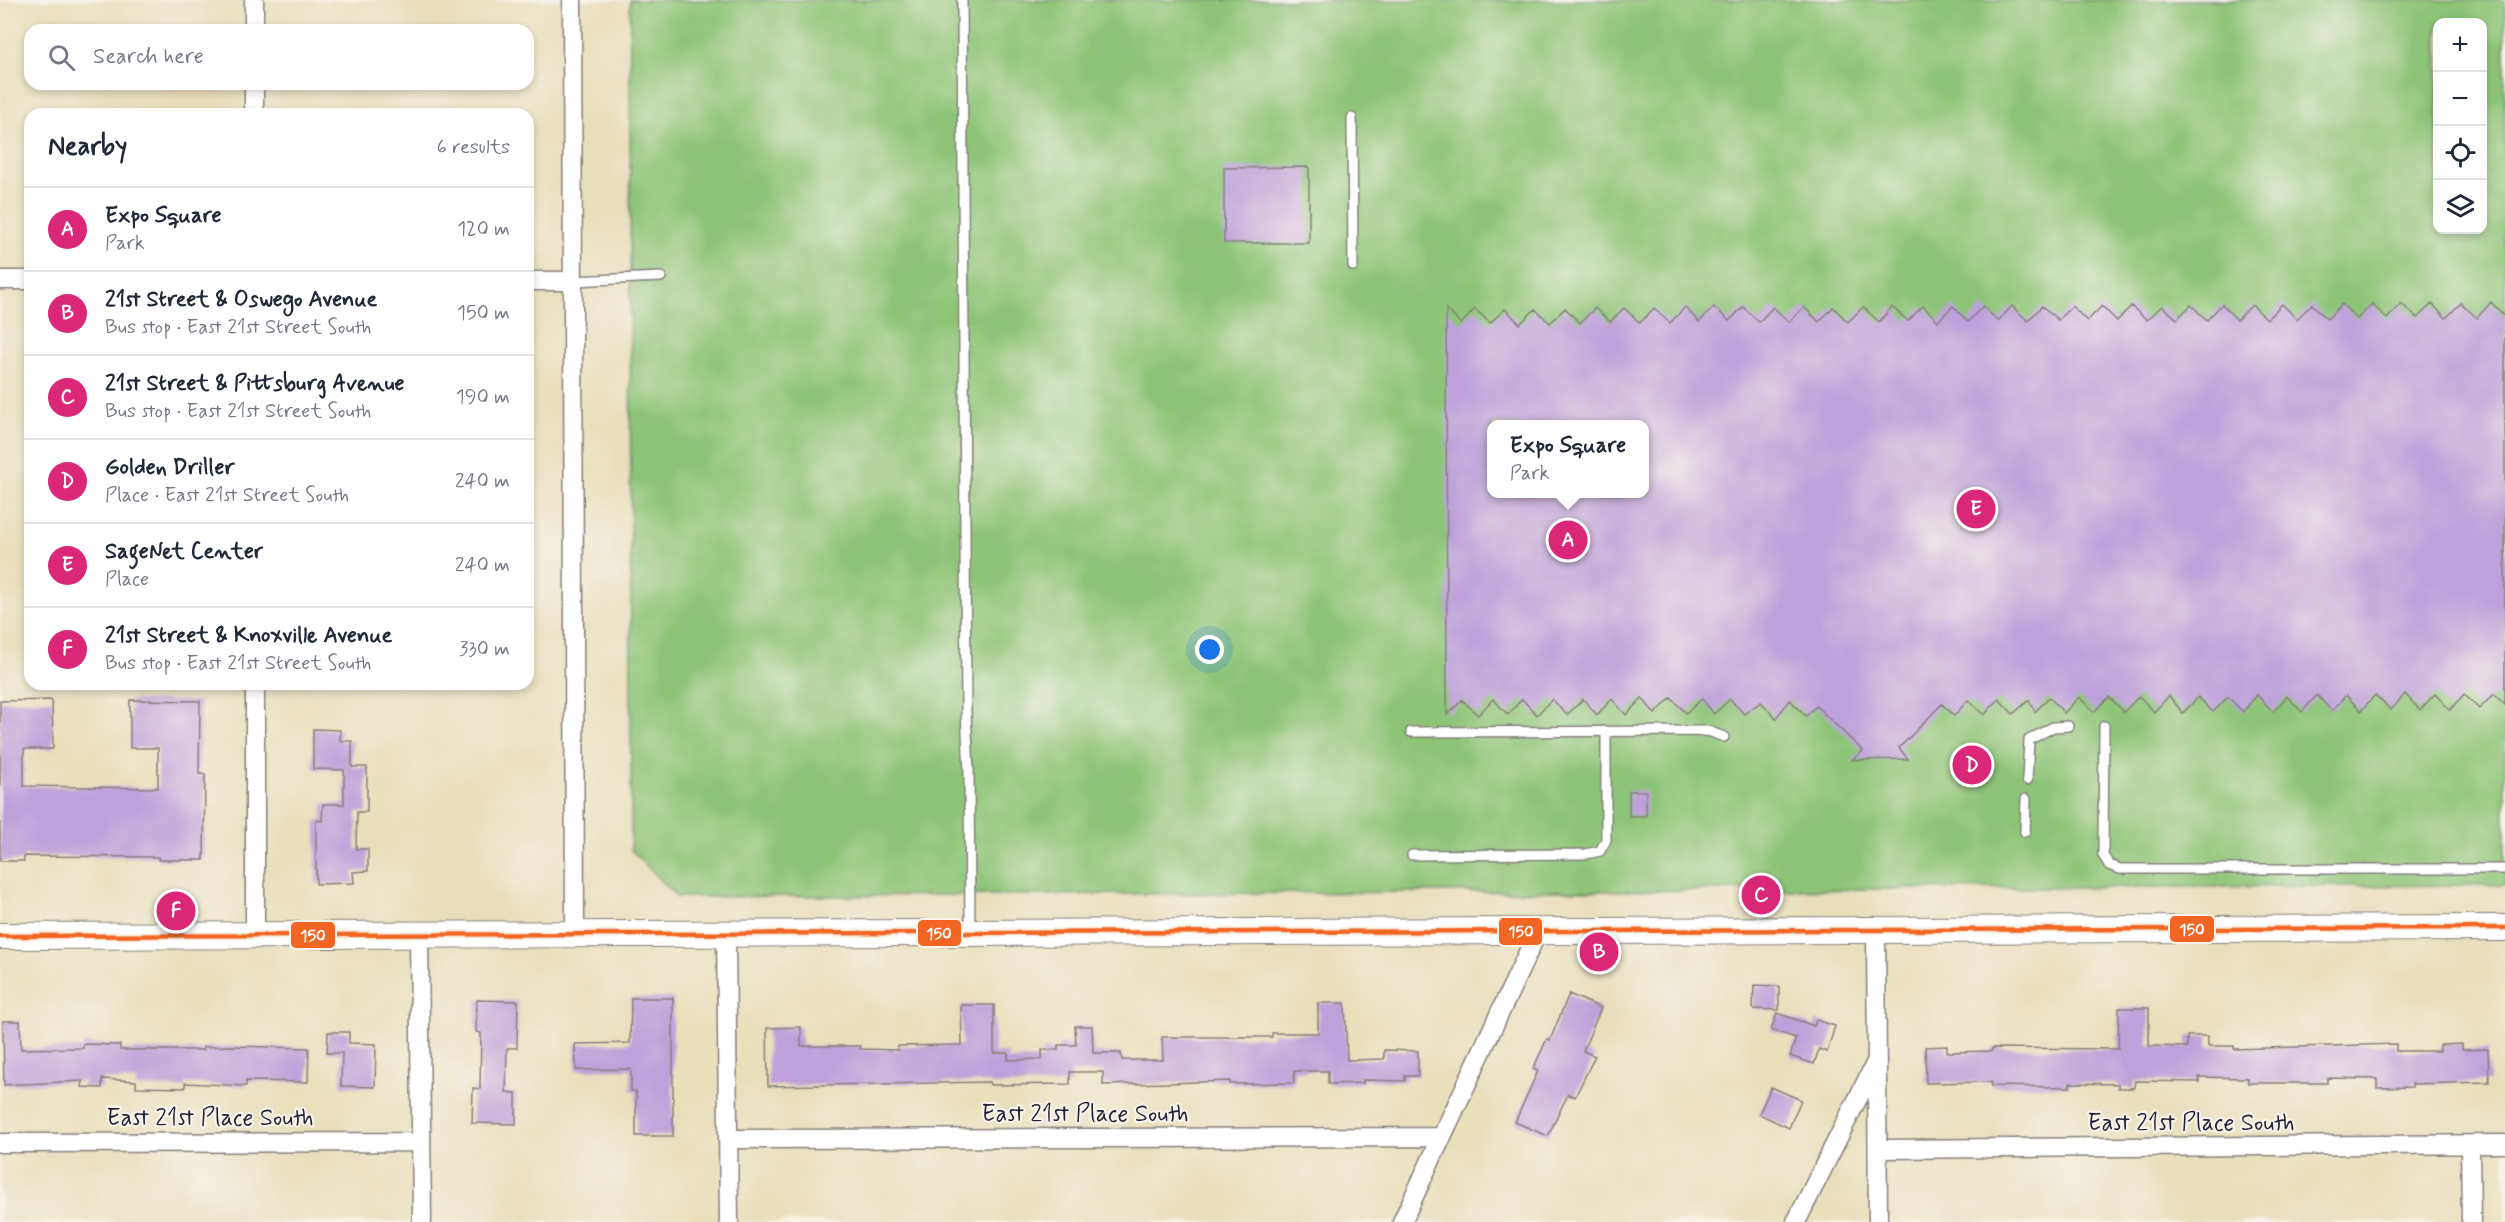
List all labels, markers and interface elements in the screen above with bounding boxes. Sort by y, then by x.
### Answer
map controls [2433,18,2487,234]
button: + [2433,18,2487,72]
search box [24,24,534,90]
icon: search [45,41,78,74]
text: Search here [93,43,204,71]
button: − [2433,72,2487,126]
button: locate [2433,126,2487,180]
text: Nearby [48,130,127,164]
text: 6 results [437,134,510,161]
button: layers [2433,180,2487,234]
text: Expo Square [105,202,222,230]
text: A [61,216,74,243]
text: 120 m [457,216,510,243]
text: Park [105,230,145,257]
text: 21st Street & Oswego Avenue [105,286,377,314]
text: B [61,300,74,327]
text: 150 m [457,300,510,327]
text: Bus stop · East 21st Street South [105,314,371,341]
text: 21st Street & Pittsburg Avenue [105,370,404,398]
text: C [60,384,75,411]
text: 190 m [456,384,510,411]
text: Bus stop · East 21st Street South [105,398,371,425]
popup [1487,420,1649,498]
text: Expo Square [1510,432,1626,460]
text: Golden Driller [105,454,235,482]
text: Park [1510,460,1550,487]
text: D [61,468,74,495]
text: 240 m [455,468,510,495]
text: Place · East 21st Street South [105,482,349,509]
pin: E [1956,486,1996,532]
pin: A [1548,518,1588,562]
text: SageNet Center [105,538,263,566]
text: E [62,552,73,579]
text: 240 m [455,552,510,579]
text: Place [105,566,149,593]
text: 21st Street & Knoxville Avenue [105,622,392,650]
your location [1195,635,1224,664]
text: F [62,636,73,663]
text: 330 m [459,636,510,663]
text: Bus stop · East 21st Street South [105,650,371,677]
pin: D [1952,742,1992,788]
pin: C [1742,872,1780,918]
pin: F [156,888,195,934]
line badge: 150 [2169,915,2215,943]
line badge: 150 [1498,917,1543,946]
line badge: 150 [917,919,962,947]
text: 150 [2179,920,2205,941]
line badge: 150 [290,921,336,949]
text: 150 [1508,922,1534,943]
text: 150 [926,924,952,945]
text: 150 [300,926,326,947]
pin: B [1580,930,1618,974]
street label: East 21st Place South [982,1099,1188,1130]
street label: East 21st Place South [107,1103,313,1134]
street label: East 21st Place South [2088,1108,2294,1139]

